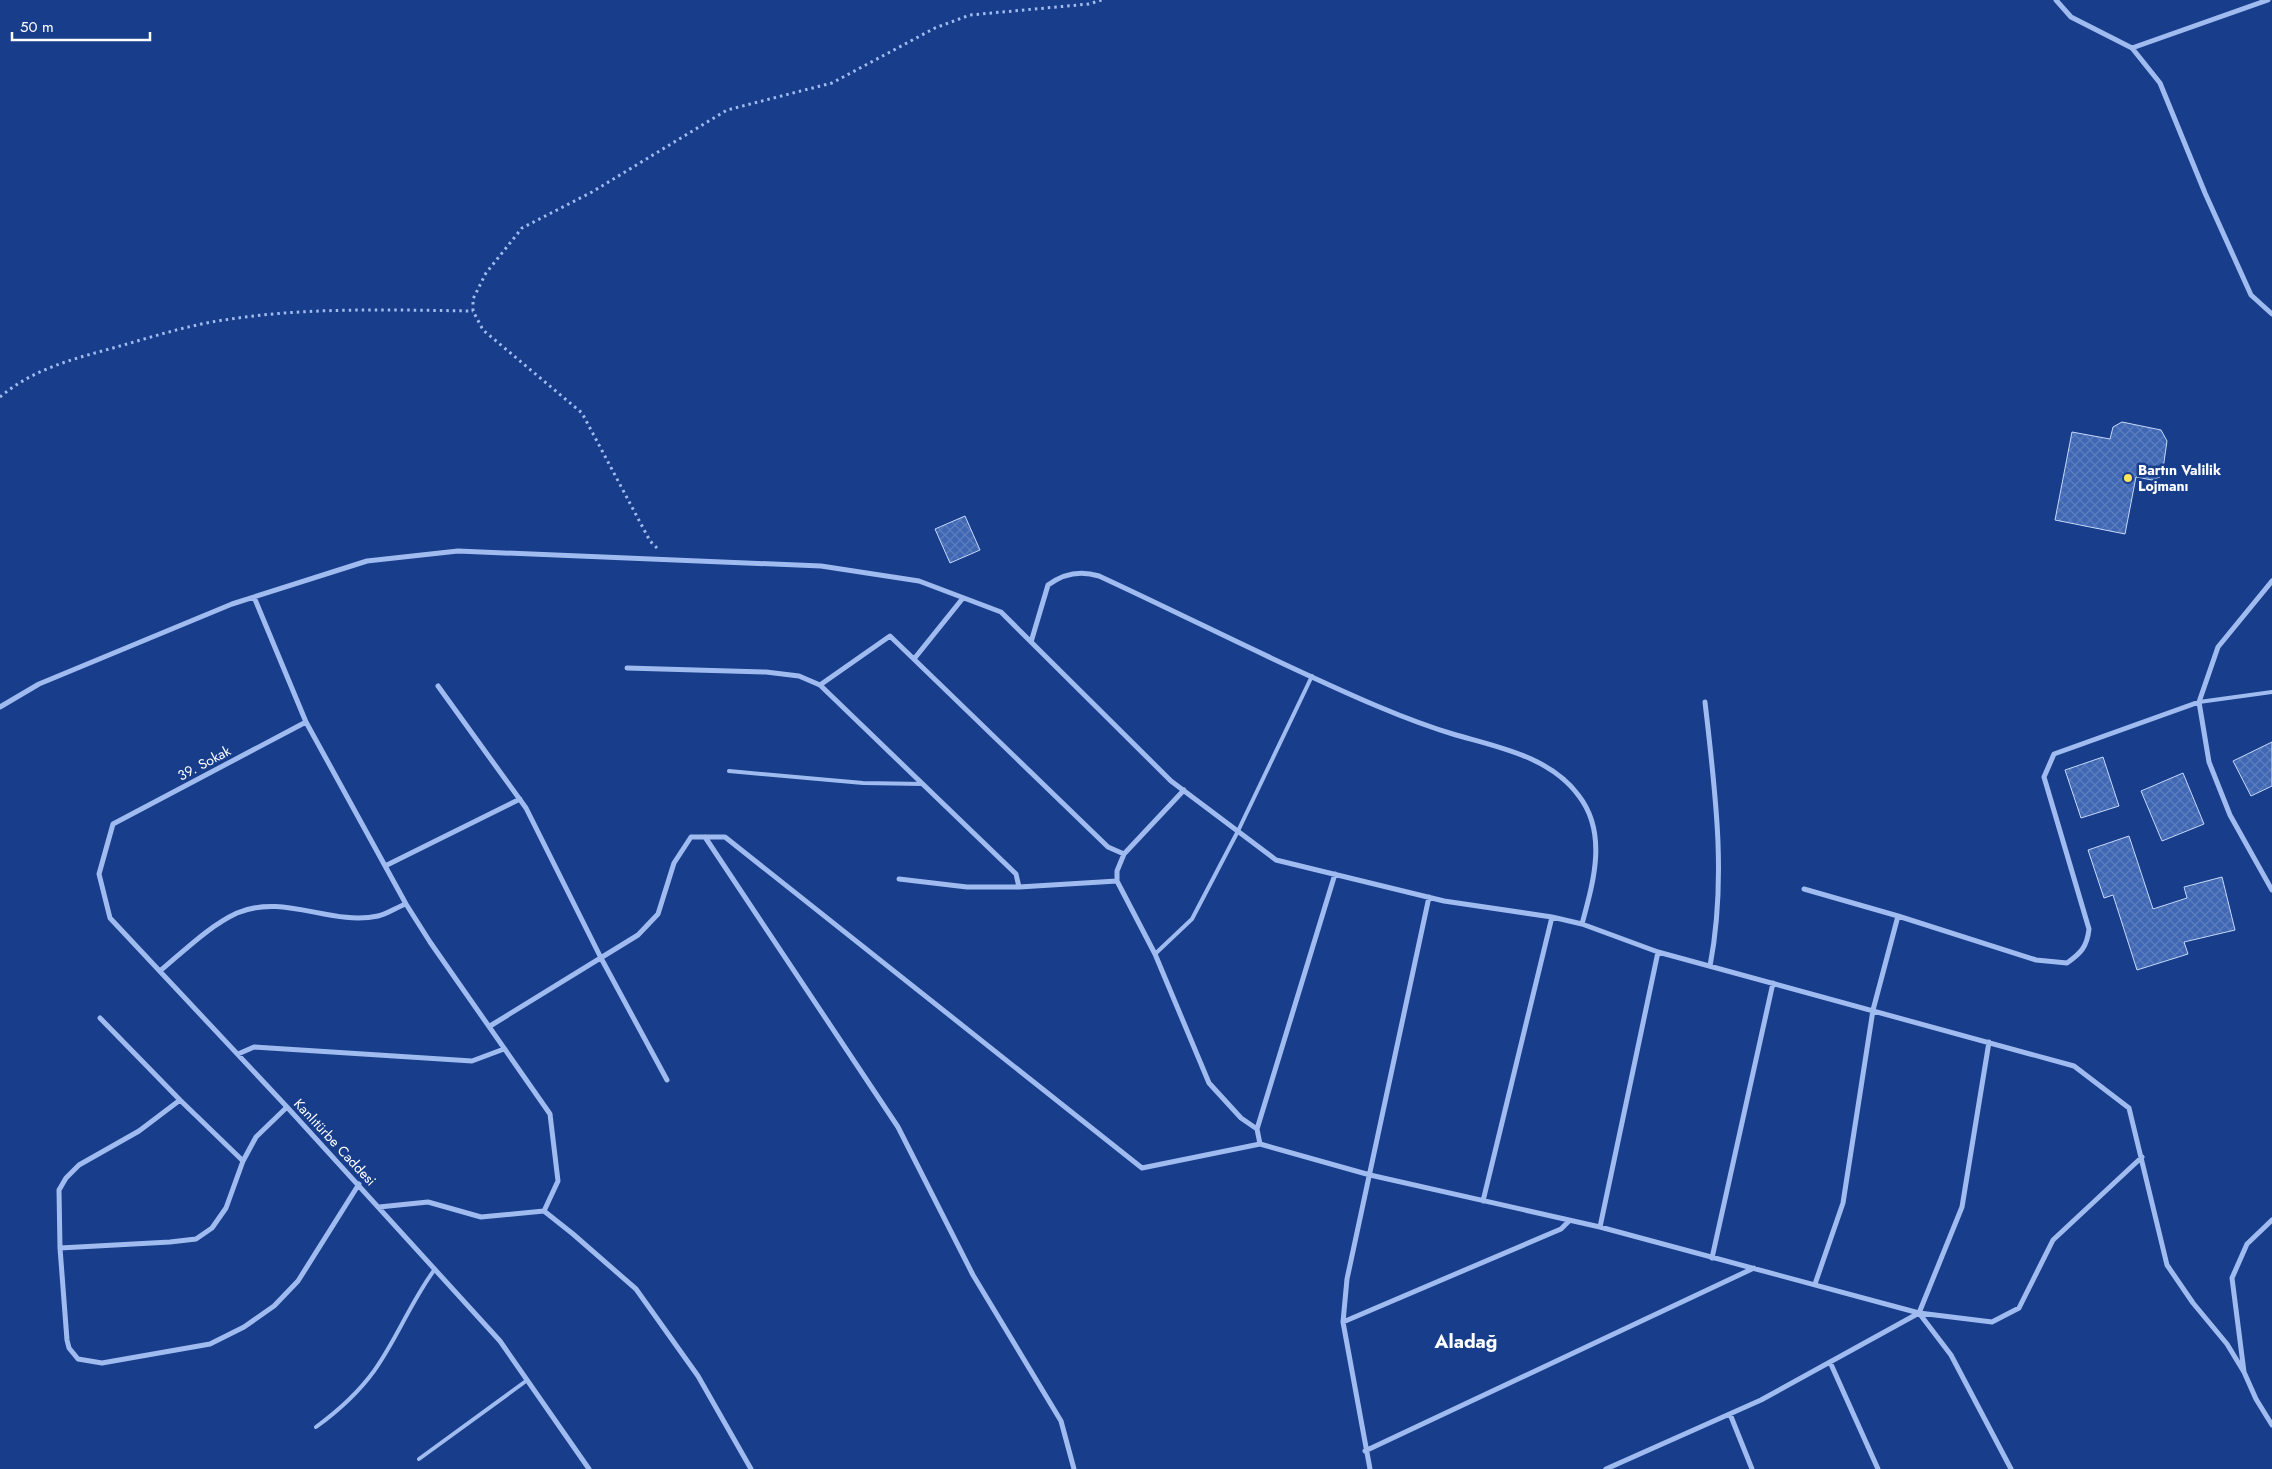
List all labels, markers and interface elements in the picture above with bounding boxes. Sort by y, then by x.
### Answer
scale bar [12,10,150,42]
text: 50 m [20,16,54,38]
place label: Bartın Valilik Lojmanı [2138,460,2221,496]
marker: Bartın Valilik Lojmanı [2122,472,2134,484]
street label: 39. Sokak [174,740,235,785]
street label: Kanlıtürbe Caddesi [289,1094,381,1190]
district label: Aladağ [1434,1328,1497,1355]

